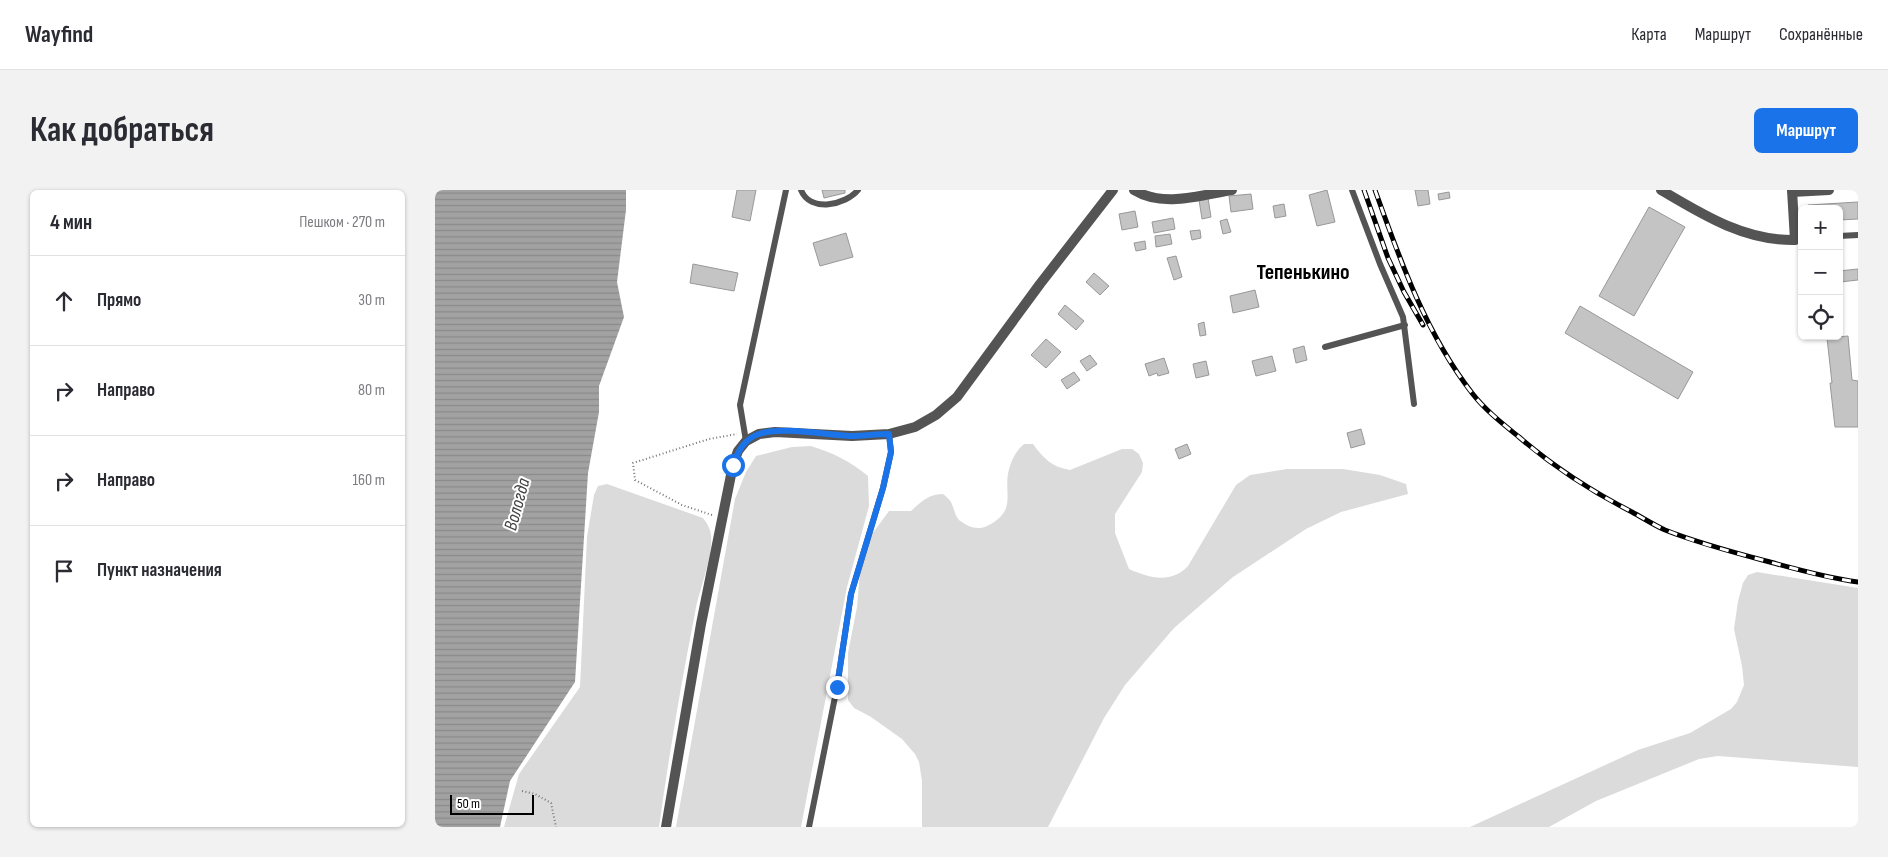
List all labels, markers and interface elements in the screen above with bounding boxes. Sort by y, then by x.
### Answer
text: Wayfind [25,20,93,49]
text: Карта [1631,24,1667,45]
text: Маршрут [1695,24,1751,45]
text: Сохранённые [1779,24,1863,45]
button: Маршрут [1754,108,1858,153]
text: Как добраться [30,109,214,152]
map controls [1798,205,1843,340]
button: + [1798,205,1843,250]
text: 4 мин [50,210,92,235]
text: Пешком · 270 m [299,213,385,232]
button: − [1798,250,1843,295]
district label: Тепенькино [1256,259,1350,286]
icon: ahead [50,287,78,315]
text: Прямо [97,289,141,312]
text: 30 m [358,291,385,310]
button: locate [1798,295,1843,340]
icon: right [50,377,78,405]
text: Направо [97,379,155,402]
text: 80 m [358,381,385,400]
route start [722,454,745,477]
icon: right [50,467,78,495]
text: Направо [97,469,155,492]
text: 160 m [352,471,385,490]
water label: Вологда [499,475,536,533]
icon: arrive [50,557,78,585]
text: Пункт назначения [97,559,222,582]
route end [826,676,849,699]
scale bar [450,792,534,815]
text: 50 m [457,795,480,812]

